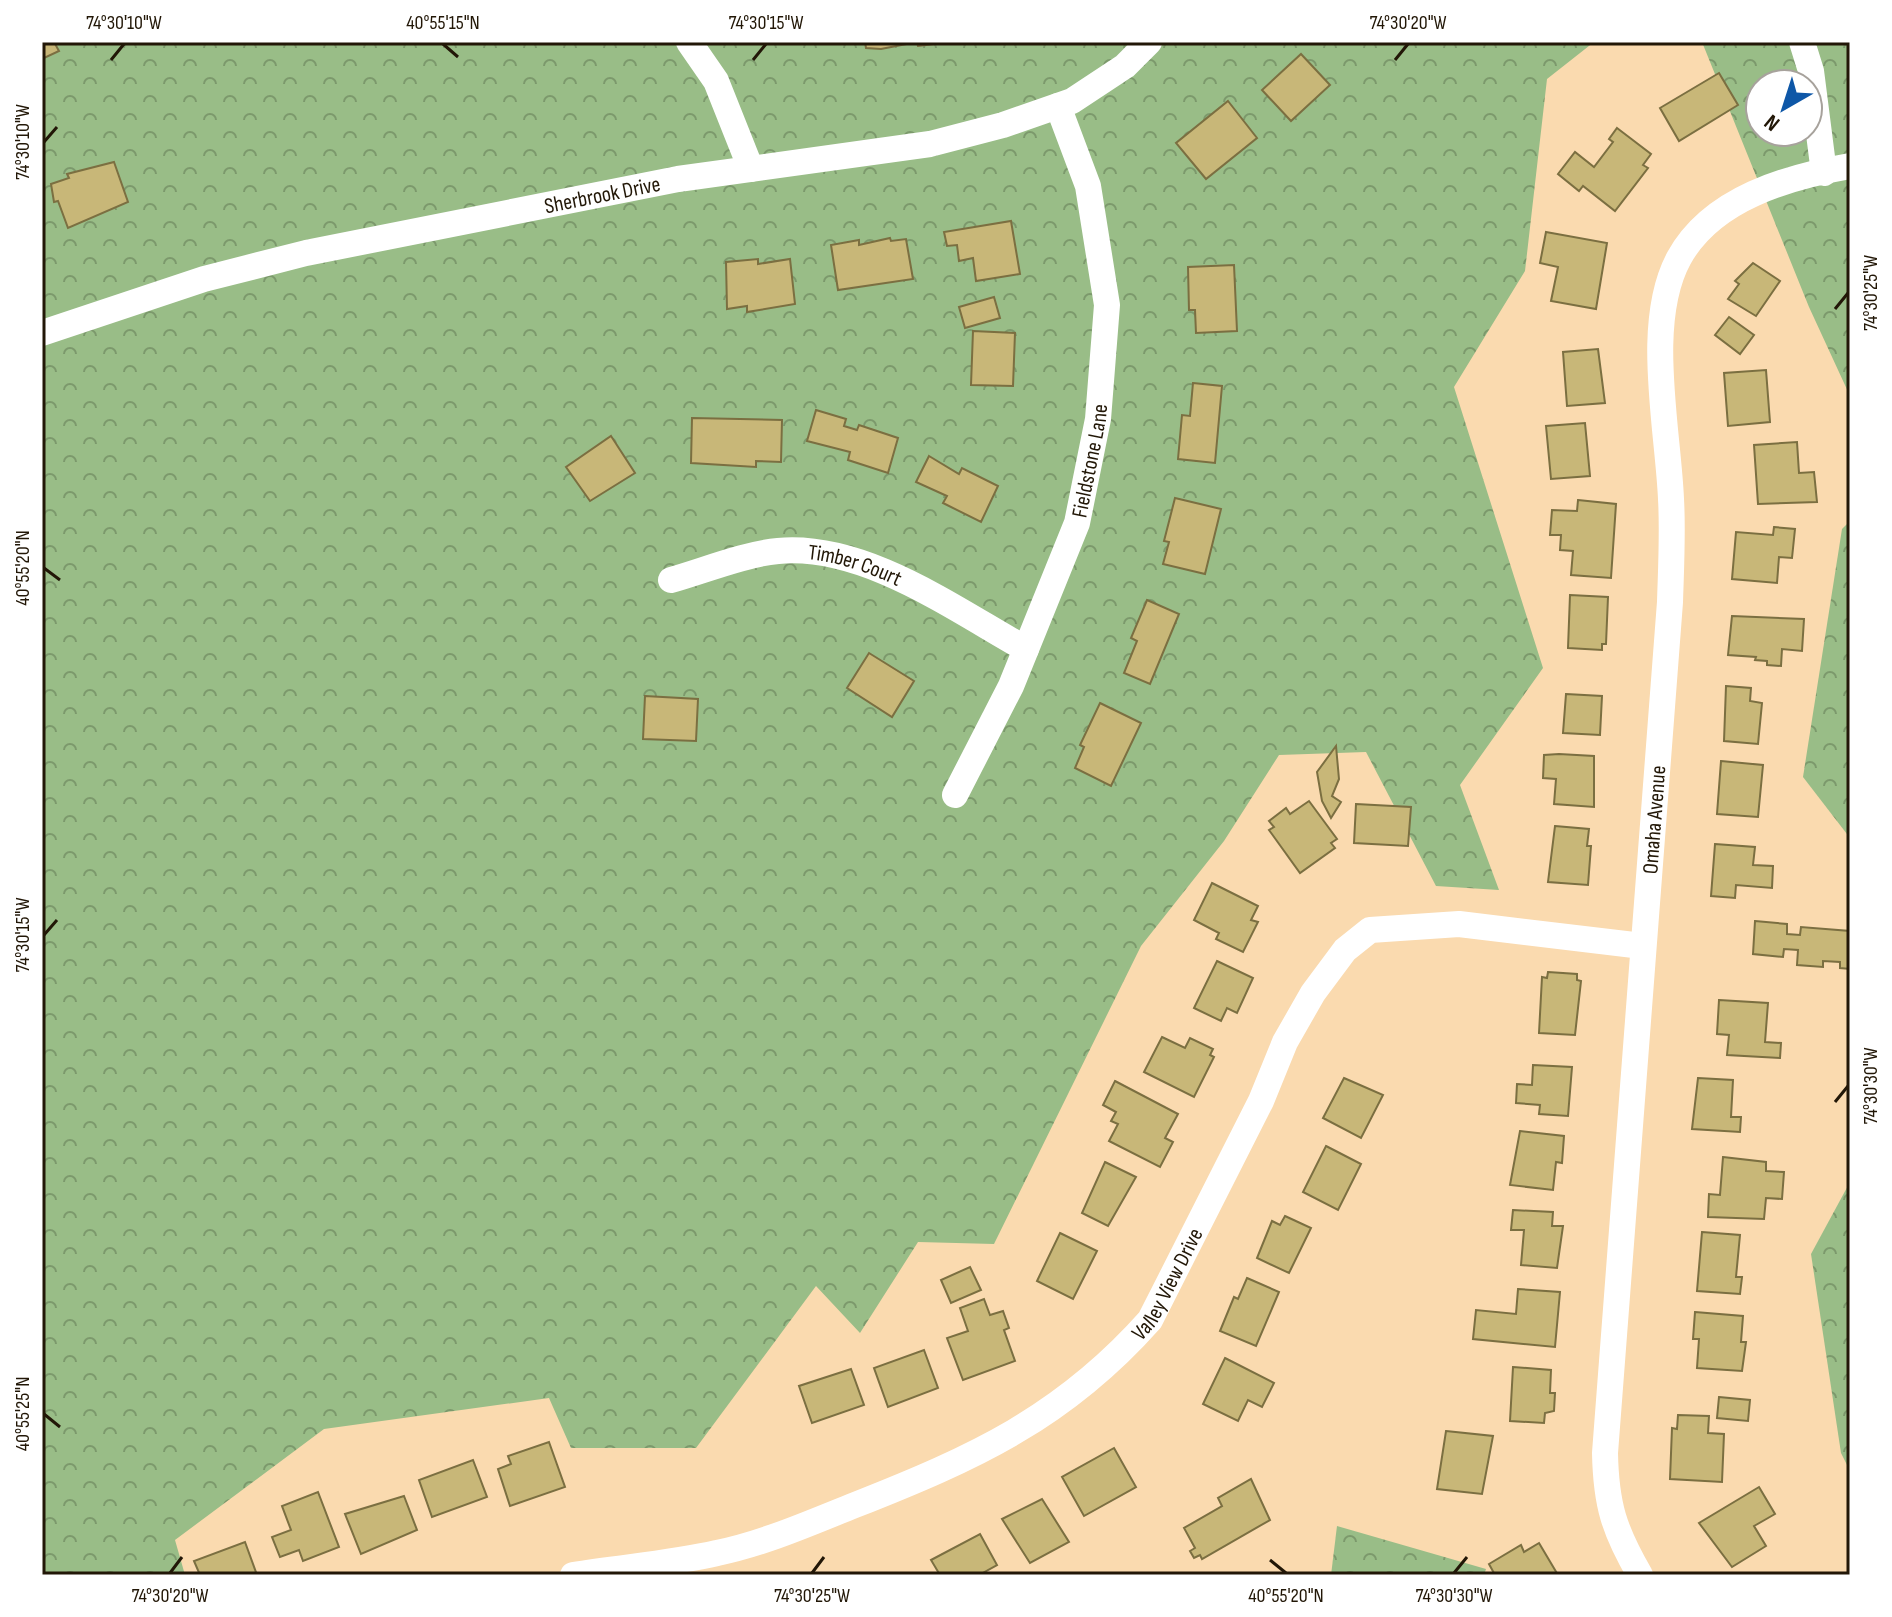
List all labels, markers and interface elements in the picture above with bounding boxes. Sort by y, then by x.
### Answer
text: 74°30'10"W [86,11,162,35]
text: 40°55'15"N [406,11,480,35]
text: 74°30'15"W [729,11,803,35]
text: 74°30'20"W [1370,11,1447,35]
north arrow [1744,68,1824,148]
text: 74°30'10"W [11,104,35,180]
text: N [1759,108,1785,137]
street label: Sherbrook Drive [542,171,663,220]
text: 74°30'25"W [1859,255,1883,331]
street label: Fieldstone Lane [1066,403,1114,520]
text: 40°55'20"N [11,530,35,606]
street label: Timber Court [807,539,906,593]
street label: Omaha Avenue [1637,764,1672,875]
text: 74°30'15"W [11,898,35,972]
text: 74°30'30"W [1859,1047,1883,1125]
street label: Valley View Drive [1126,1224,1209,1346]
text: 40°55'25"N [11,1377,35,1451]
text: 74°30'20"W [132,1584,209,1608]
text: 74°30'25"W [774,1584,850,1608]
text: 40°55'20"N [1248,1584,1324,1608]
text: 74°30'30"W [1415,1584,1493,1608]

